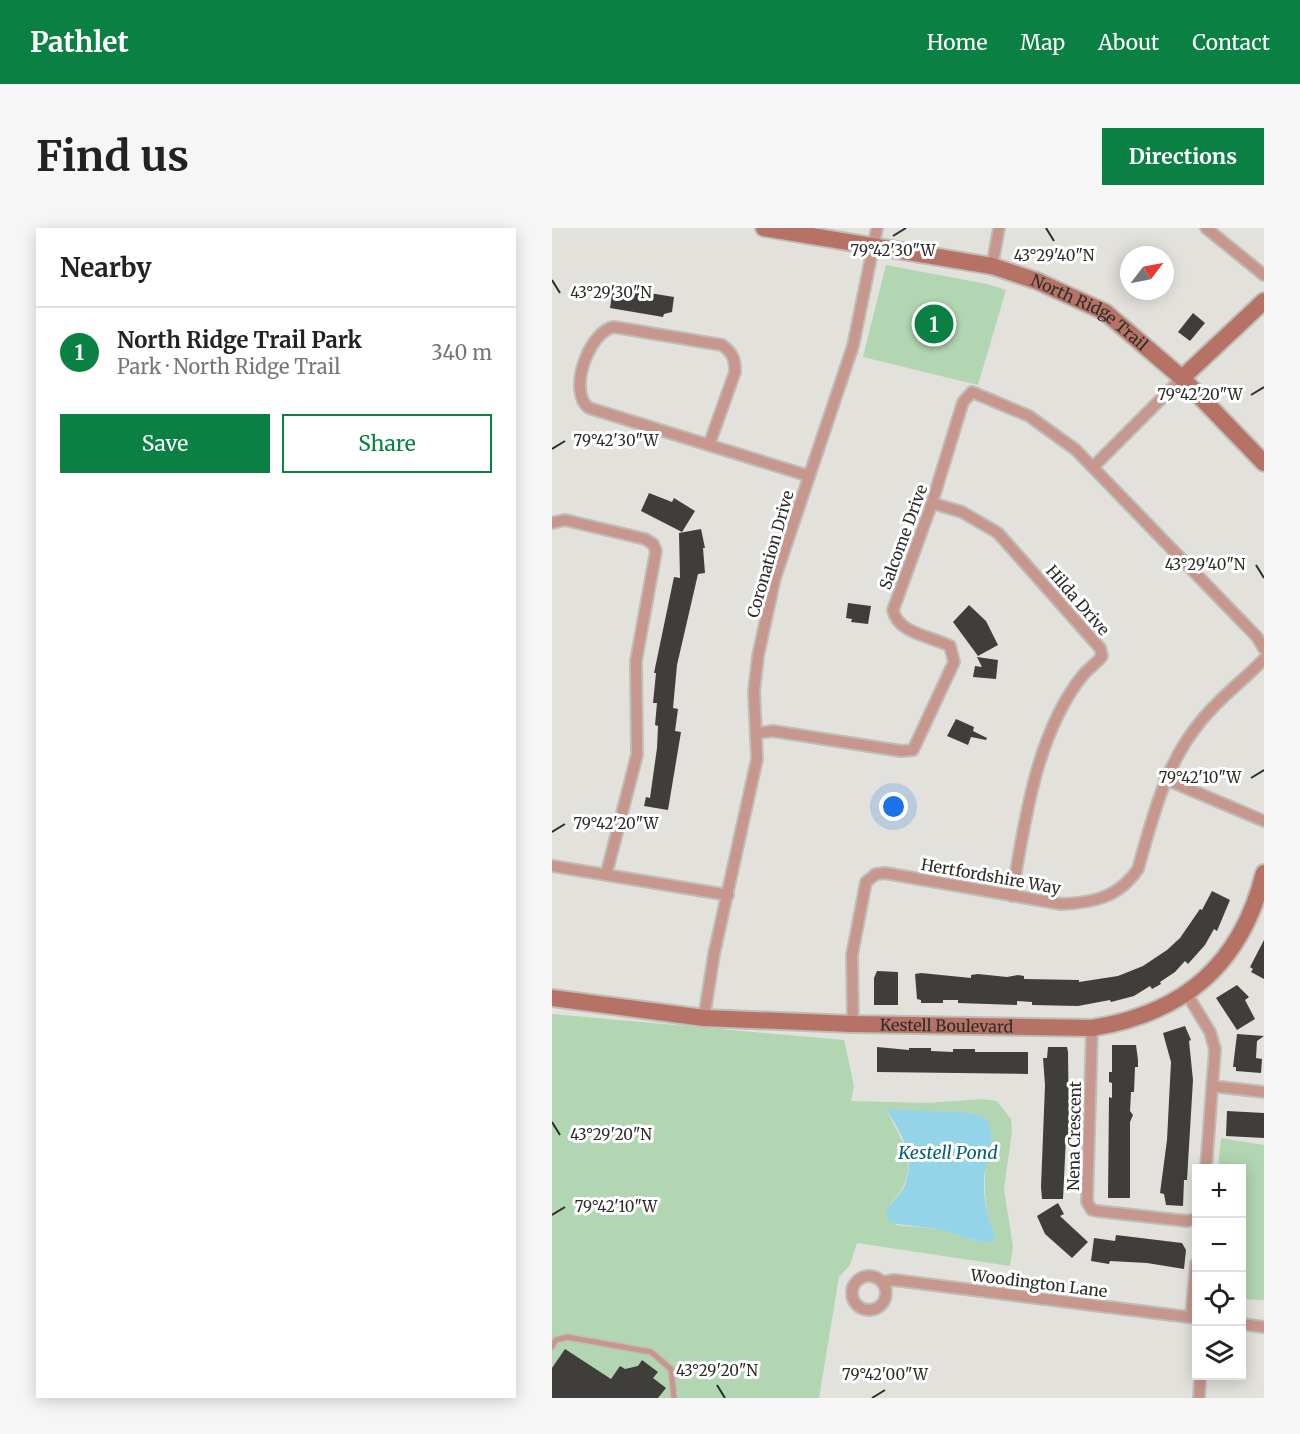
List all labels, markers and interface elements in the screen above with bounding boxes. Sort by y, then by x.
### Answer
text: Pathlet [30,24,129,60]
text: Home [927,29,987,56]
text: Map [1020,29,1065,56]
text: About [1098,29,1159,56]
text: Contact [1192,29,1270,56]
button: Directions [1102,128,1264,185]
text: Find us [36,130,189,182]
text: 79°42'30"W [851,241,936,260]
text: 43°29'40"N [1014,246,1095,265]
north arrow [1120,246,1174,300]
text: Nearby [60,251,152,284]
street label: North Ridge Trail [1028,270,1152,355]
text: 43°29'30"N [570,283,652,302]
pin: 1 [914,302,953,346]
text: North Ridge Trail Park [117,326,362,354]
text: 1 [75,340,84,365]
text: 340 m [431,340,492,365]
text: Park · North Ridge Trail [117,354,340,379]
text: 79°42'20"W [1158,385,1244,404]
button: Save [60,414,270,473]
button: Share [282,414,492,473]
text: 79°42'30"W [574,431,659,450]
street label: Salcome Drive [875,482,931,592]
street label: Coronation Drive [742,488,798,620]
text: 43°29'40"N [1165,555,1246,574]
street label: Hilda Drive [1042,561,1114,639]
text: 79°42'10"W [1159,768,1242,787]
your location [879,792,908,821]
text: 79°42'20"W [574,814,660,833]
street label: Hertfordshire Way [920,854,1063,898]
street label: Kestell Boulevard [880,1014,1014,1037]
street label: Nena Crescent [1063,1080,1085,1191]
text: 43°29'20"N [570,1125,652,1144]
water label: Kestell Pond [897,1141,998,1164]
map controls [1192,1164,1246,1380]
button: + [1192,1164,1246,1218]
text: 79°42'10"W [575,1197,658,1216]
button: − [1192,1218,1246,1272]
street label: Woodington Lane [969,1265,1108,1301]
button: locate [1192,1272,1246,1326]
button: layers [1192,1326,1246,1380]
text: 43°29'20"N [676,1361,758,1380]
text: 79°42'00"W [842,1365,929,1384]

